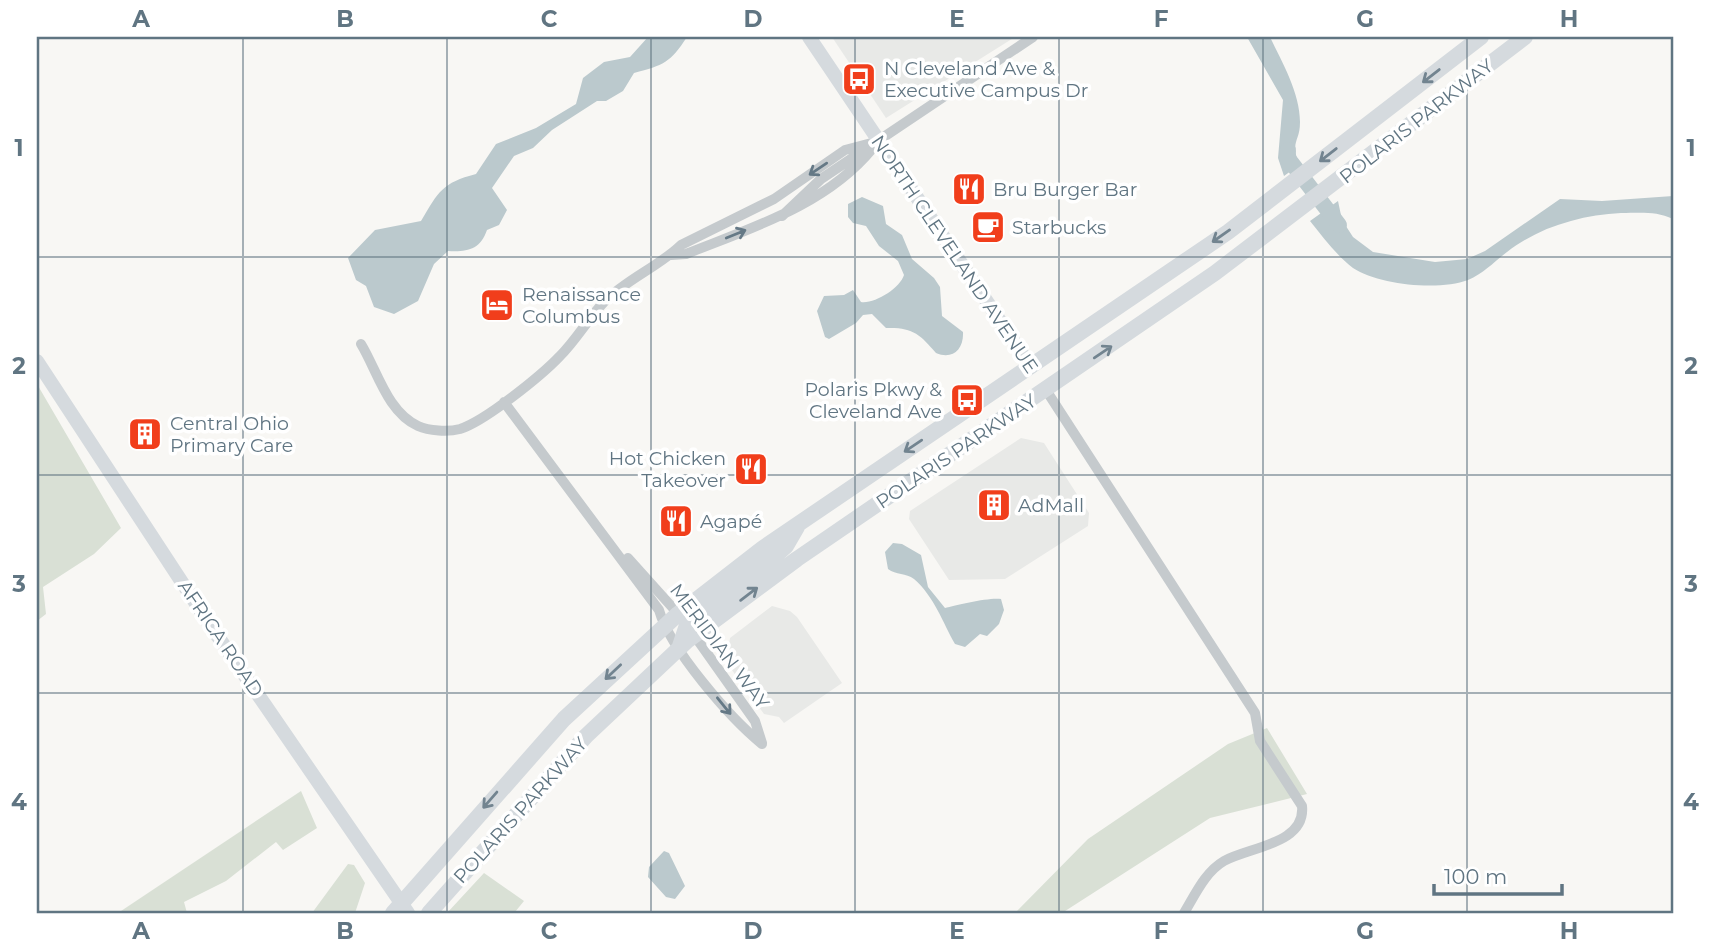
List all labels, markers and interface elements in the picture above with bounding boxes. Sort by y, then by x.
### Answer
text: A [131,5,150,33]
text: B [336,5,354,33]
text: C [541,5,558,33]
text: D [744,5,763,33]
text: E [949,5,965,33]
text: F [1154,5,1169,33]
text: G [1356,5,1374,33]
text: H [1560,5,1578,33]
street label: POLARIS PARKWAY [1335,54,1498,189]
place label: N Cleveland Ave & Executive Campus Dr [884,57,1088,102]
bus stop icon: N Cleveland Ave & Executive Campus Dr [840,60,878,98]
one-way arrow [1422,68,1440,83]
street label: NORTH CLEVELAND AVENUE [866,131,1043,378]
text: 1 [14,134,24,162]
text: 1 [1686,134,1696,162]
one-way arrow [1320,147,1338,162]
one-way arrow [809,162,828,176]
restaurant icon: Bru Burger Bar [950,170,988,208]
place label: Bru Burger Bar [993,178,1137,201]
cafe icon: Starbucks [969,208,1007,246]
place label: Starbucks [1012,216,1106,239]
one-way arrow [724,227,746,240]
one-way arrow [1212,229,1231,243]
place label: Renaissance Columbus [522,283,641,328]
hotel icon: Renaissance Columbus [478,286,516,324]
one-way arrow [1093,344,1112,359]
text: 2 [12,352,26,380]
text: 2 [1684,352,1698,380]
place label: Polaris Pkwy & Cleveland Ave [804,378,942,423]
bus stop icon: Polaris Pkwy & Cleveland Ave [948,381,986,419]
street label: POLARIS PARKWAY [872,389,1042,514]
place label: Central Ohio Primary Care [170,412,293,457]
building icon: Central Ohio Primary Care [126,415,164,453]
one-way arrow [904,439,924,453]
place label: Hot Chicken Takeover [609,447,726,492]
restaurant icon: Hot Chicken Takeover [732,450,770,488]
building icon: AdMall [975,486,1013,524]
place label: AdMall [1018,494,1084,517]
restaurant icon: Agapé [657,502,695,540]
place label: Agapé [700,510,762,533]
text: 3 [11,570,26,598]
text: 3 [1683,570,1698,598]
street label: AFRICA ROAD [173,576,268,701]
street label: MERIDIAN WAY [665,579,775,714]
one-way arrow [739,586,758,601]
one-way arrow [605,663,622,680]
one-way arrow [716,696,732,714]
street label: POLARIS PARKWAY [449,732,593,888]
text: 4 [11,788,27,816]
text: 4 [1683,788,1699,816]
one-way arrow [482,791,498,809]
scale bar [1434,852,1561,896]
text: 100 m [1444,864,1507,889]
text: A [131,917,150,945]
text: B [336,917,354,945]
text: C [541,917,558,945]
text: D [744,917,763,945]
text: E [949,917,965,945]
text: F [1154,917,1169,945]
text: G [1356,917,1374,945]
text: H [1560,917,1578,945]

